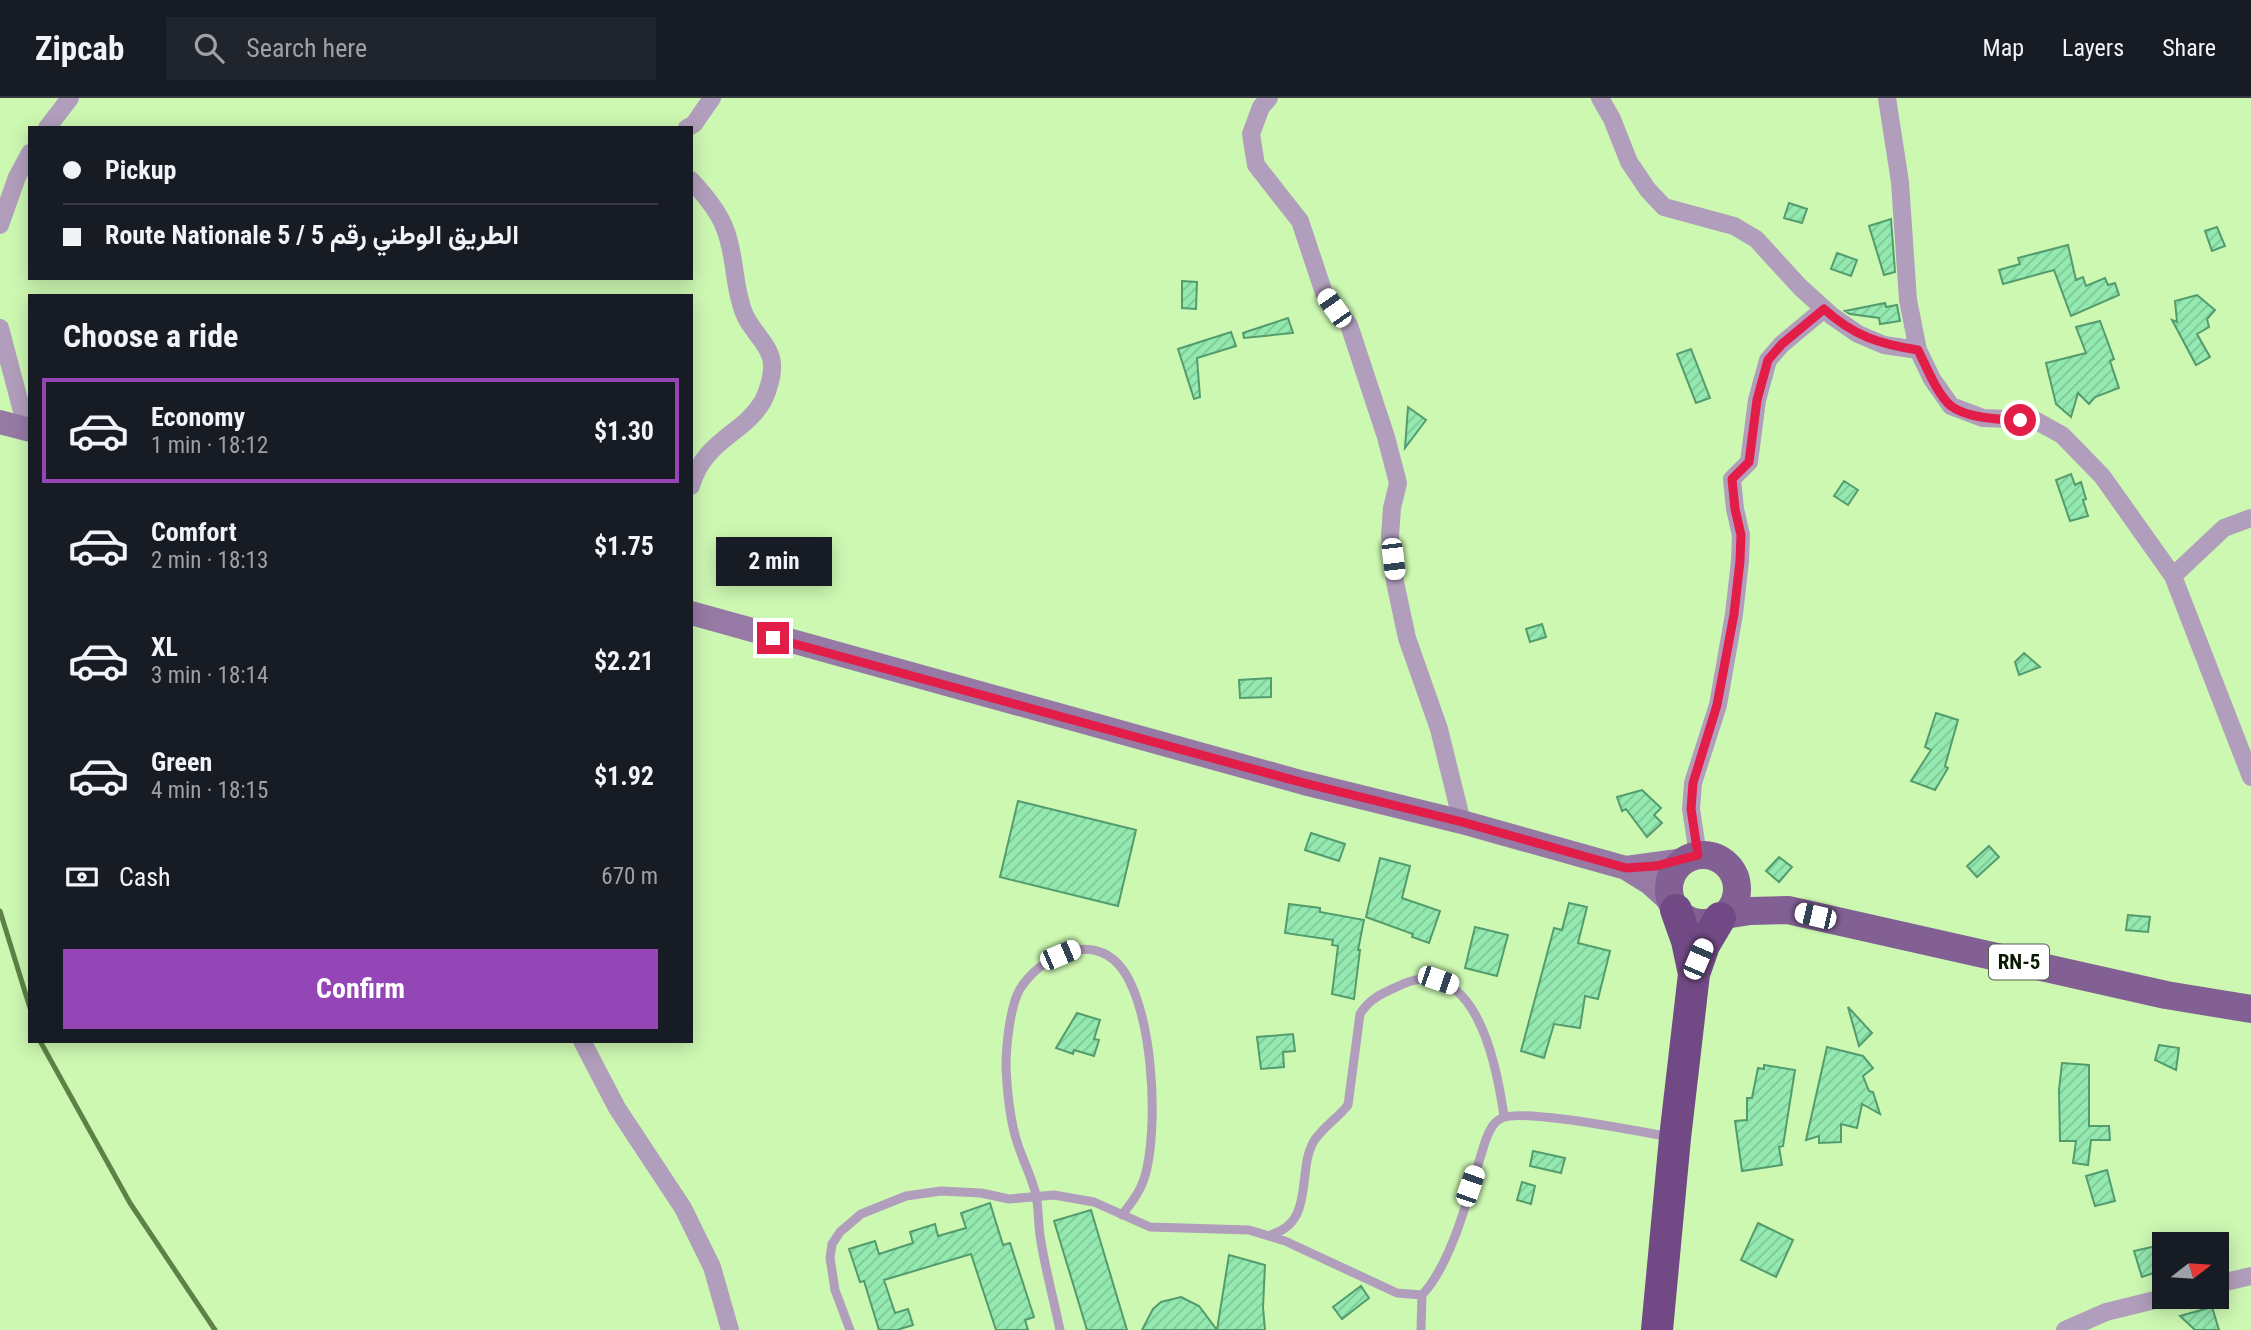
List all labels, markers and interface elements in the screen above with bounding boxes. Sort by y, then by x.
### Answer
search box [166,17,656,80]
text: Zipcab [35,29,124,68]
icon: search [190,29,228,67]
text: Search here [246,33,367,63]
text: Map [1983,34,2024,62]
text: Layers [2062,34,2124,62]
text: Share [2162,34,2216,62]
text: Pickup [105,155,176,185]
text: Route Nationale 5 / الطريق الوطني رقم 5 [105,220,519,250]
car [1314,285,1355,331]
text: Choose a ride [63,317,238,355]
icon: car [67,399,130,462]
text: Economy [151,402,245,432]
route start [2004,404,2036,436]
text: $1.30 [594,416,654,446]
text: 1 min · 18:12 [151,432,268,459]
icon: car [67,514,130,577]
text: Comfort [151,517,237,547]
text: $1.75 [594,531,654,561]
callout: 2 min [715,536,831,586]
car [1381,537,1406,581]
text: 2 min · 18:13 [151,547,268,574]
text: 2 min [748,548,800,575]
route end [757,622,789,654]
icon: car [67,629,130,692]
text: XL [151,632,178,662]
text: $2.21 [594,646,654,676]
text: 3 min · 18:14 [151,662,268,689]
icon: car [67,744,130,807]
text: Green [151,747,212,777]
text: $1.92 [594,761,654,791]
text: 4 min · 18:15 [151,777,268,804]
icon: cash [63,858,101,896]
text: Cash [119,862,171,892]
text: 670 m [601,863,658,890]
car [1793,901,1838,931]
car [1681,936,1716,982]
car [1037,937,1084,973]
road number: RN-5 [1989,944,2049,980]
button: Confirm [63,949,658,1029]
car [1415,963,1462,997]
car [1454,1163,1487,1209]
north arrow [2152,1232,2230,1309]
map controls [2152,1232,2229,1309]

